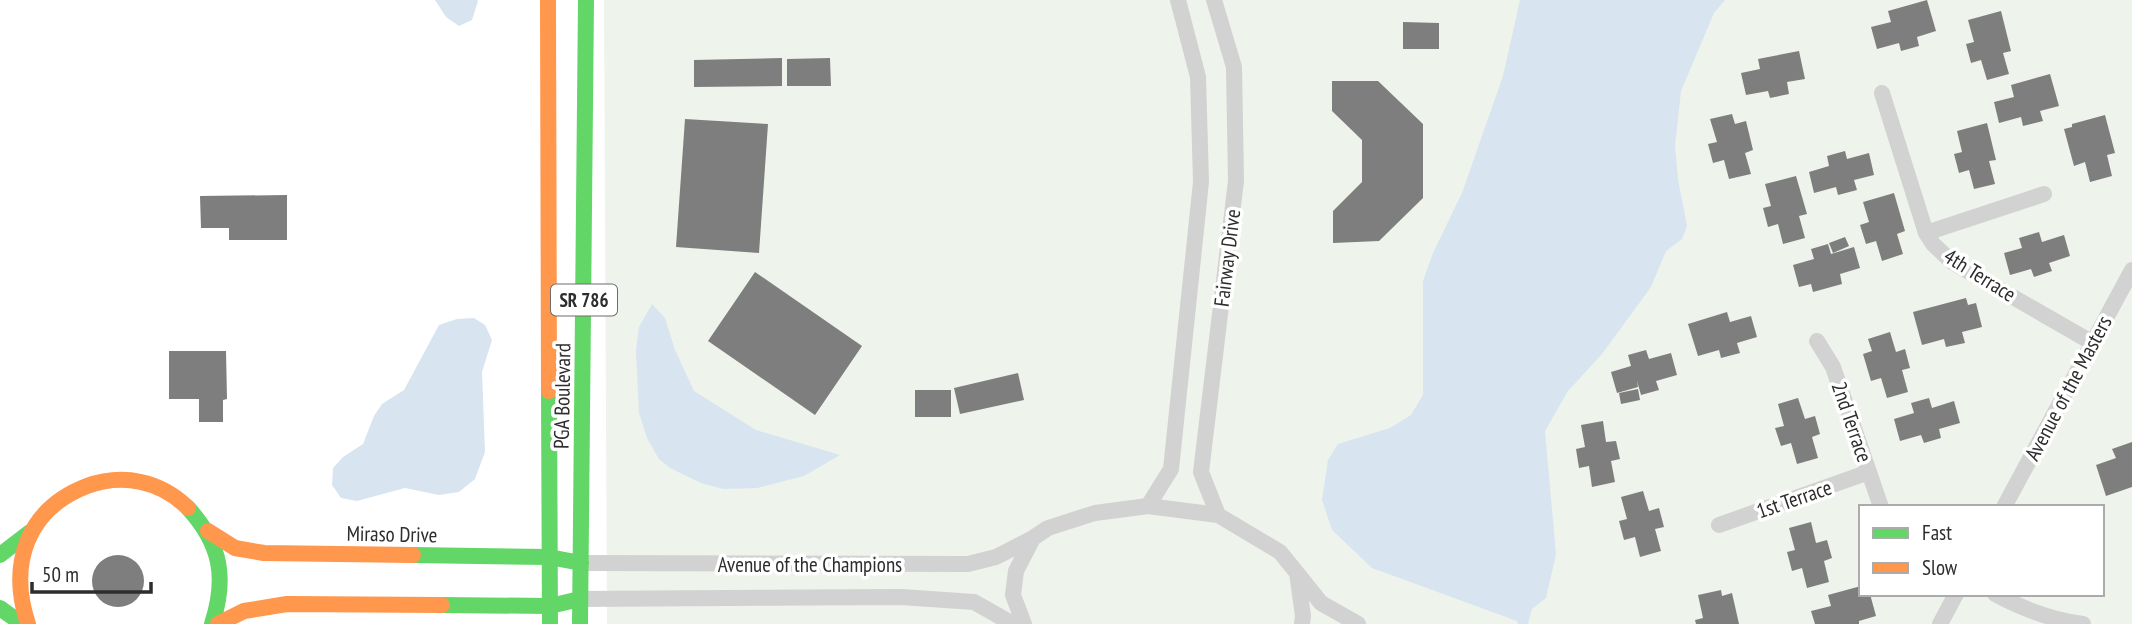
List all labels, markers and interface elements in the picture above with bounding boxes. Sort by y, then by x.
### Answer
street label: Fairway Drive [1208,208,1246,308]
street label: 4th Terrace [1939,242,2021,308]
road number: SR 786 [551,284,617,316]
street label: Avenue of the Masters [2018,311,2118,465]
street label: PGA Boulevard [548,343,576,449]
street label: 2nd Terrace [1826,378,1878,466]
street label: 1st Terrace [1753,474,1835,524]
legend [1859,505,2104,596]
text: Fast [1922,519,1952,546]
street label: Miraso Drive [346,520,438,548]
scale bar [32,550,150,594]
street label: Avenue of the Champions [718,551,902,578]
text: Slow [1922,554,1958,581]
text: 50 m [42,561,79,588]

